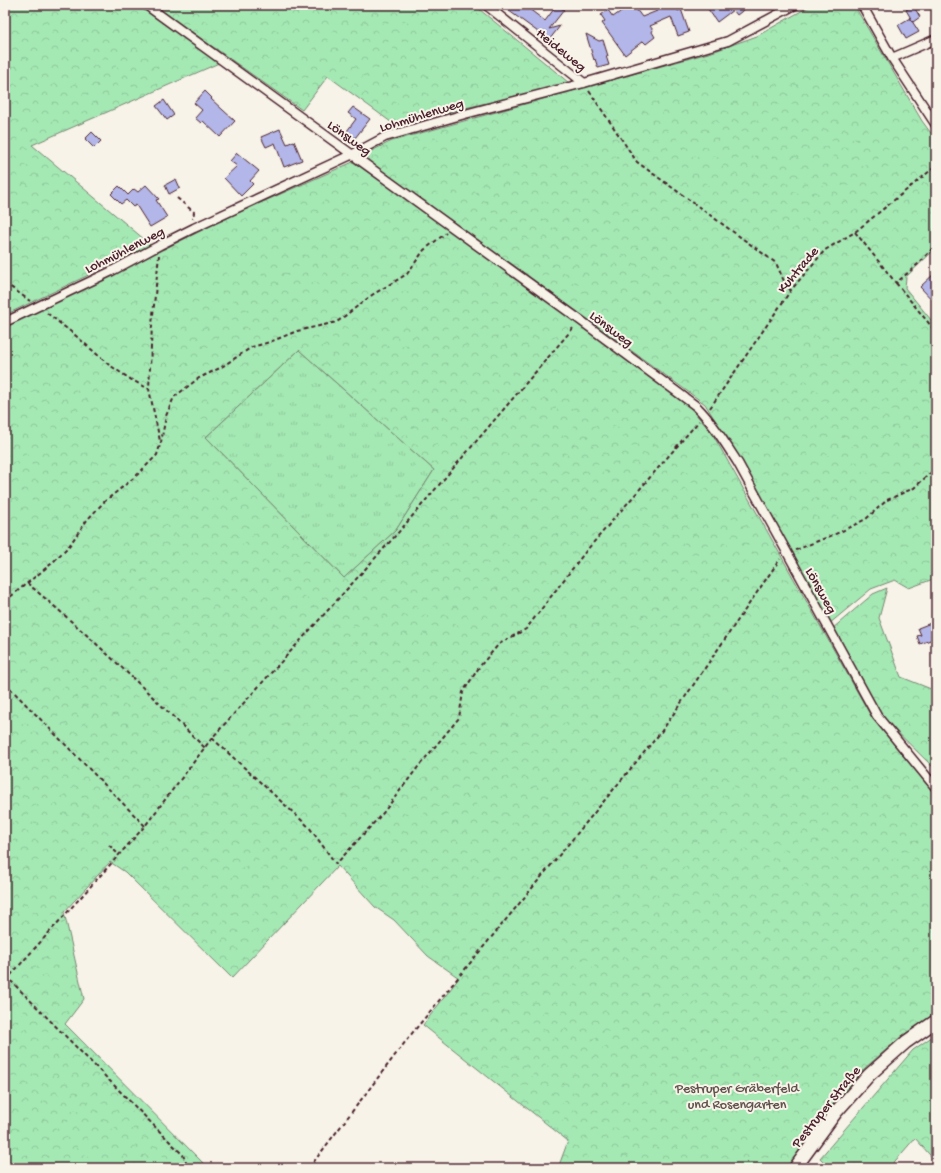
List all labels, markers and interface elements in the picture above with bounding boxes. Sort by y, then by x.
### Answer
street label: Heideweg [532,26,589,76]
street label: Lohmühlenweg [378,96,466,137]
street label: Lönsweg [323,117,374,161]
street label: Lohmühlenweg [83,224,168,279]
street label: Kuhtrade [775,243,824,297]
street label: Lönsweg [585,308,636,352]
street label: Lönsweg [800,565,839,617]
street label: Pestruper Straße [788,1063,866,1153]
park label: Pestruper Gräberfeld und Rosengarten [674,1081,801,1114]

